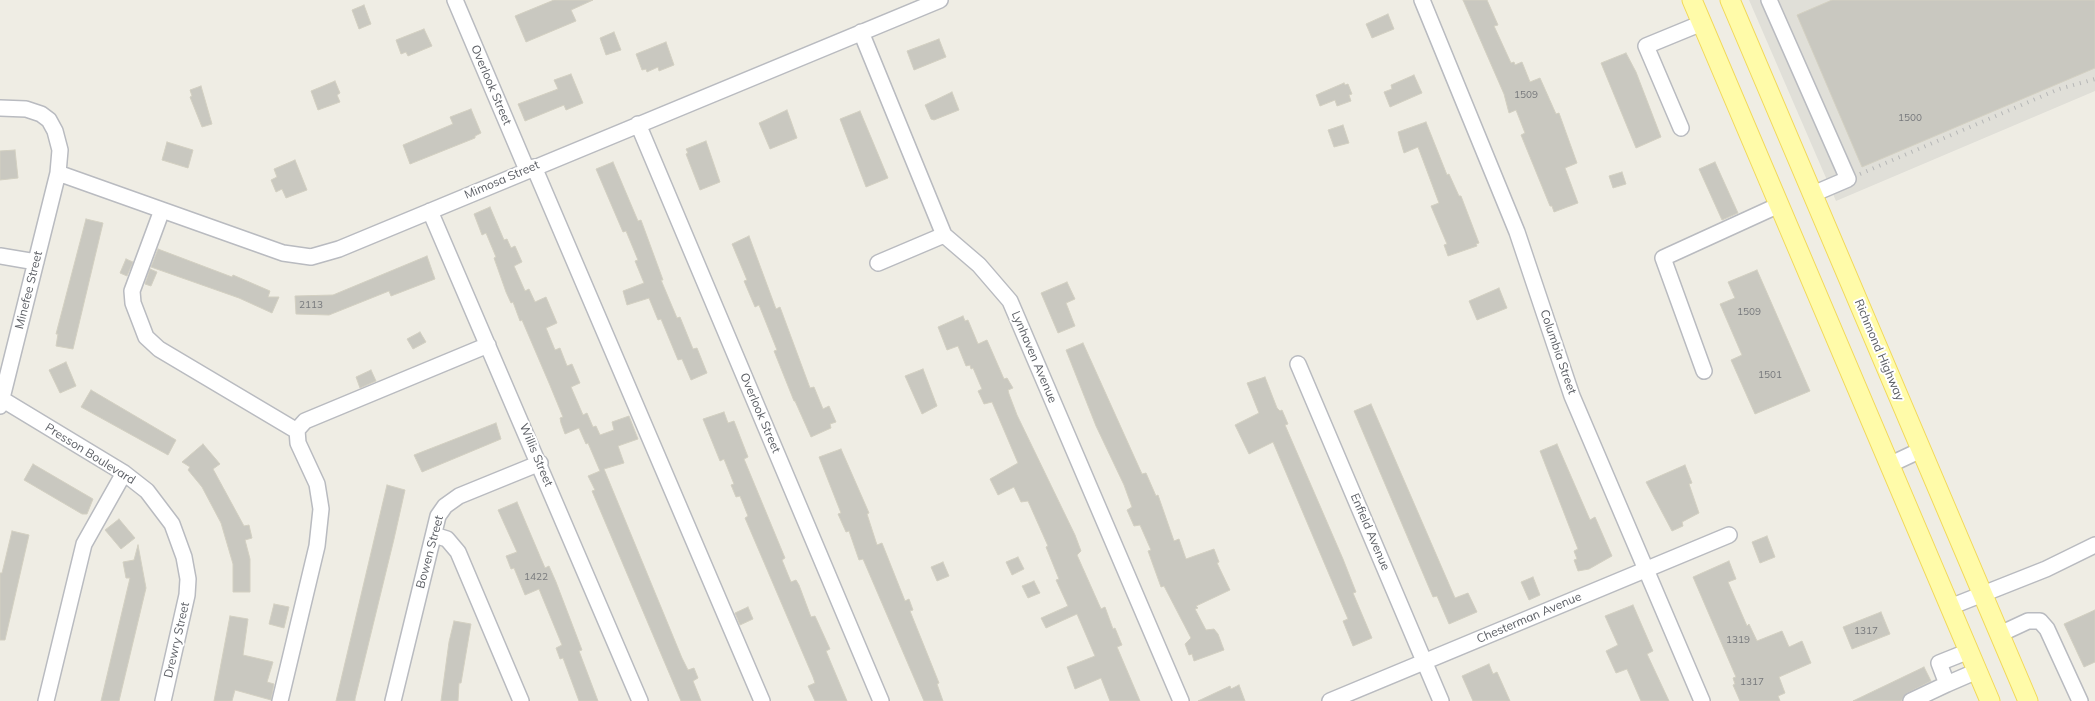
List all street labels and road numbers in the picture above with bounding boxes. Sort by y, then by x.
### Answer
street label: Overlook Street [468,43,514,127]
street label: Mimosa Street [462,158,542,202]
street label: Minefee Street [12,249,46,331]
street label: Richmond Highway [1851,297,1907,403]
street label: Columbia Street [1537,308,1579,396]
street label: Lynhaven Avenue [1008,309,1060,405]
street label: Overlook Street [737,371,783,455]
street label: Presson Boulevard [42,420,138,488]
street label: Willis Street [516,421,556,489]
street label: Enfield Avenue [1347,491,1393,573]
street label: Bowen Street [413,514,447,590]
street label: Chesterman Avenue [1474,589,1584,647]
street label: Drewry Street [161,601,193,679]

